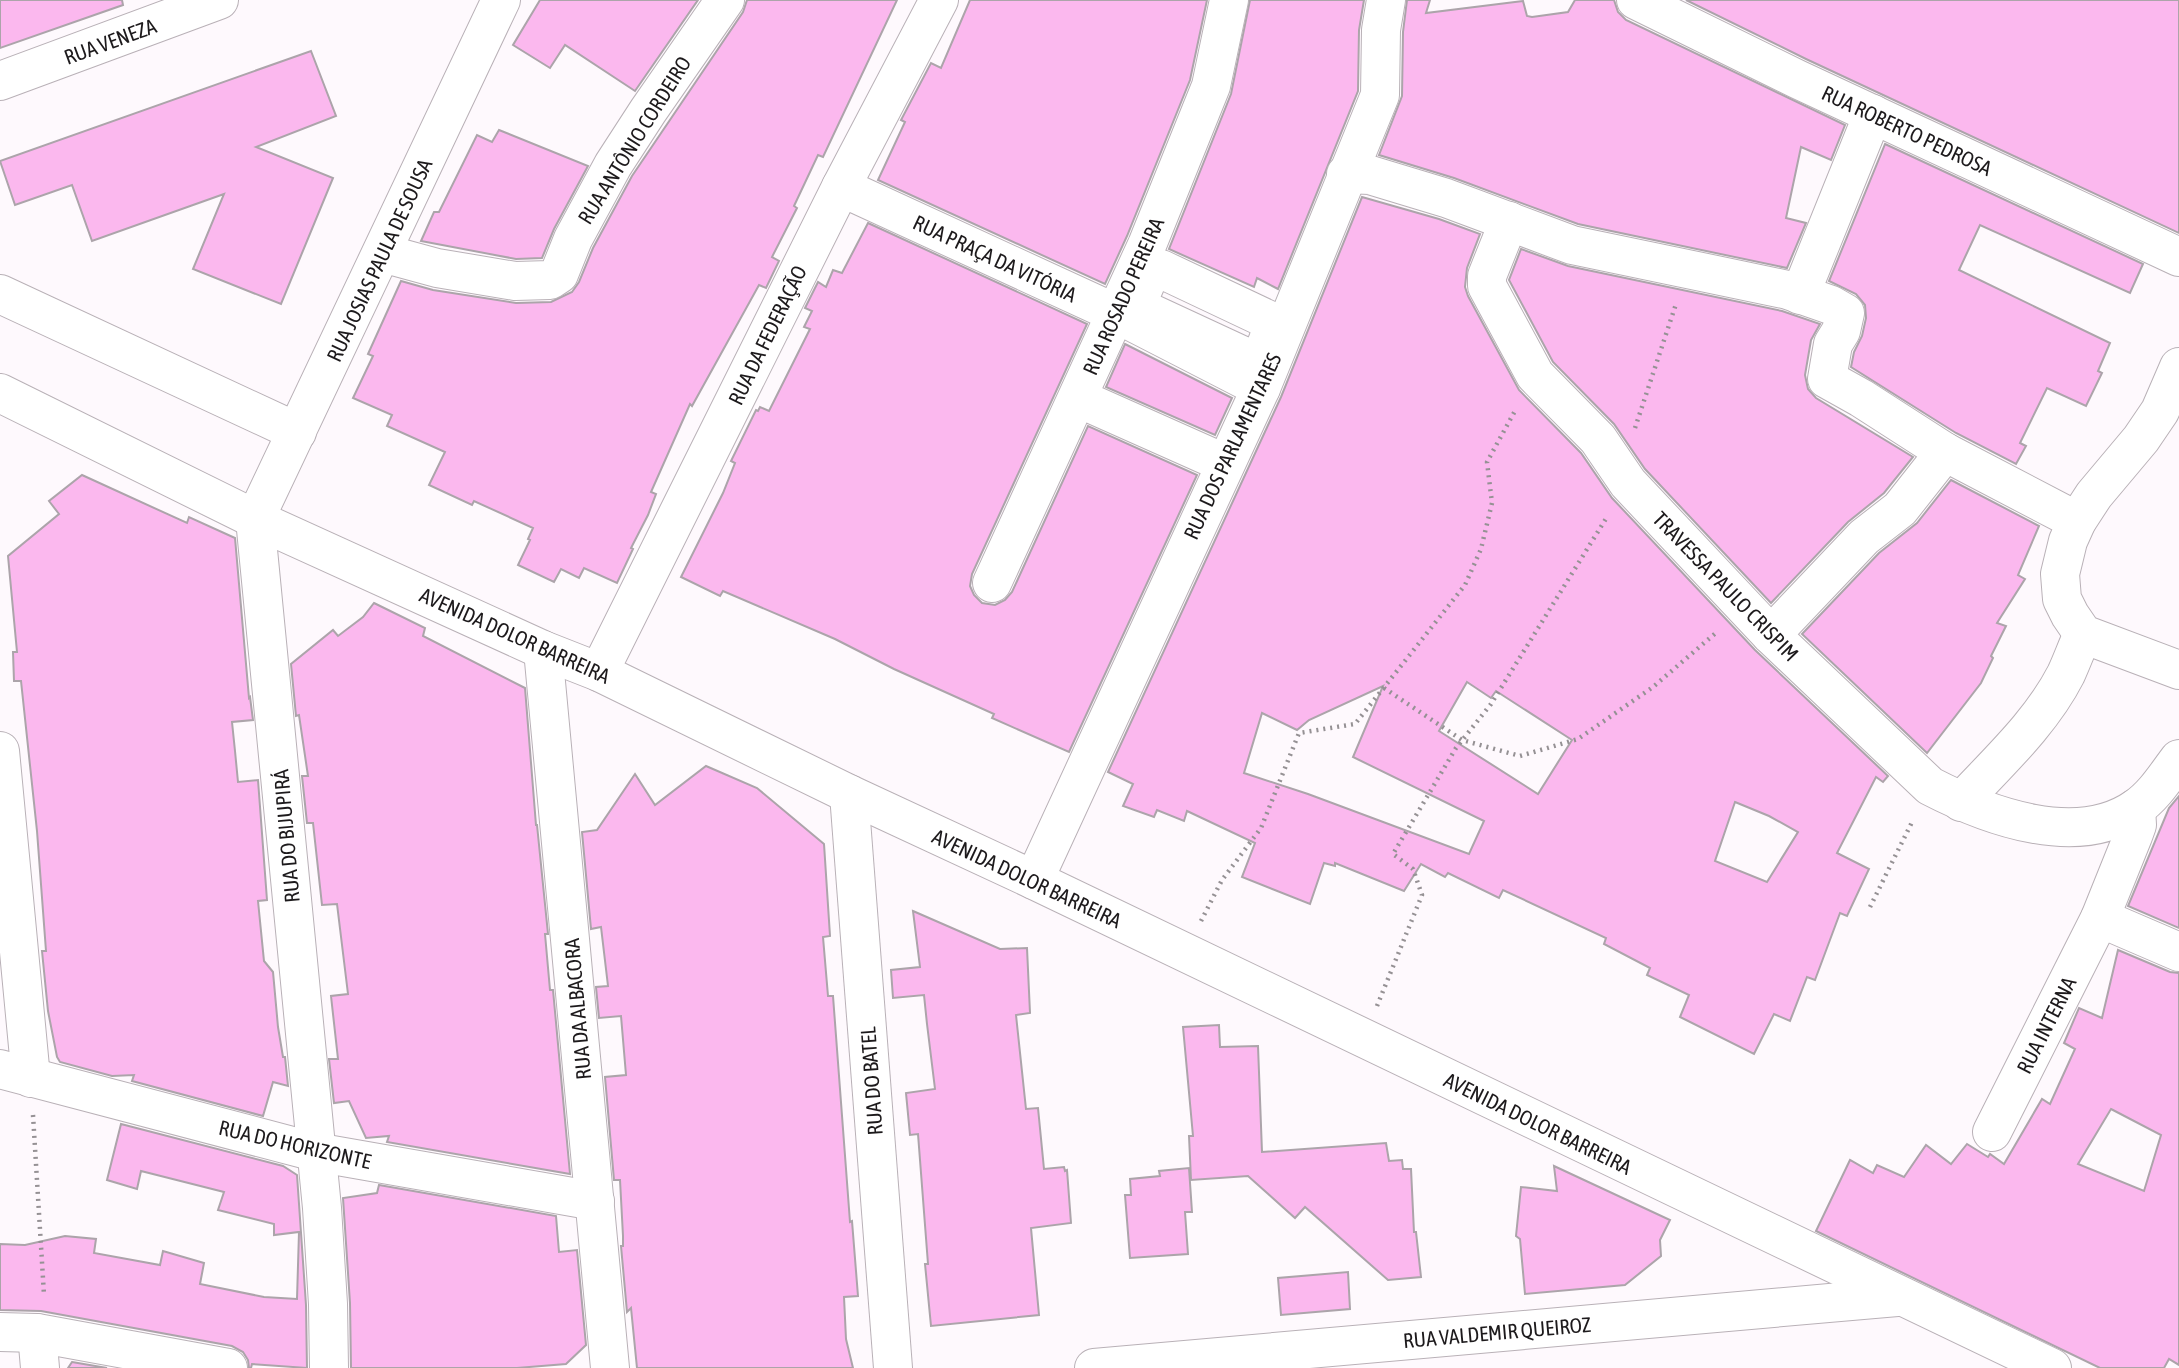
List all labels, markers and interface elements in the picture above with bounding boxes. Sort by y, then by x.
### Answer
street label: RUA VENEZA [61,13,160,69]
street label: RUA ANTÔNIO CORDEIRO [573,52,695,228]
street label: RUA ROBERTO PEDROSA [1818,80,1996,180]
street label: RUA JOSIAS PAULA DE SOUSA [321,154,437,365]
street label: RUA PRAÇA DA VITÓRIA [909,210,1081,307]
street label: RUA ROSADO PEREIRA [1078,213,1169,378]
street label: RUA DA FEDERAÇÃO [723,261,811,409]
street label: RUA DOS PARLAMENTARES [1178,349,1286,543]
street label: TRAVESSA PAULO CRISPIM [1648,506,1804,666]
street label: AVENIDA DOLOR BARREIRA [416,582,614,688]
street label: RUA DO BIJUPIRÁ [268,768,304,904]
street label: AVENIDA DOLOR BARREIRA [929,824,1126,933]
street label: RUA DA ALBACORA [559,937,595,1081]
street label: RUA INTERNA [2011,972,2081,1077]
street label: RUA DO BATEL [855,1026,887,1136]
street label: AVENIDA DOLOR BARREIRA [1440,1067,1636,1179]
street label: RUA DO HORIZONTE [217,1115,374,1173]
street label: RUA VALDEMIR QUEIROZ [1402,1312,1592,1352]

